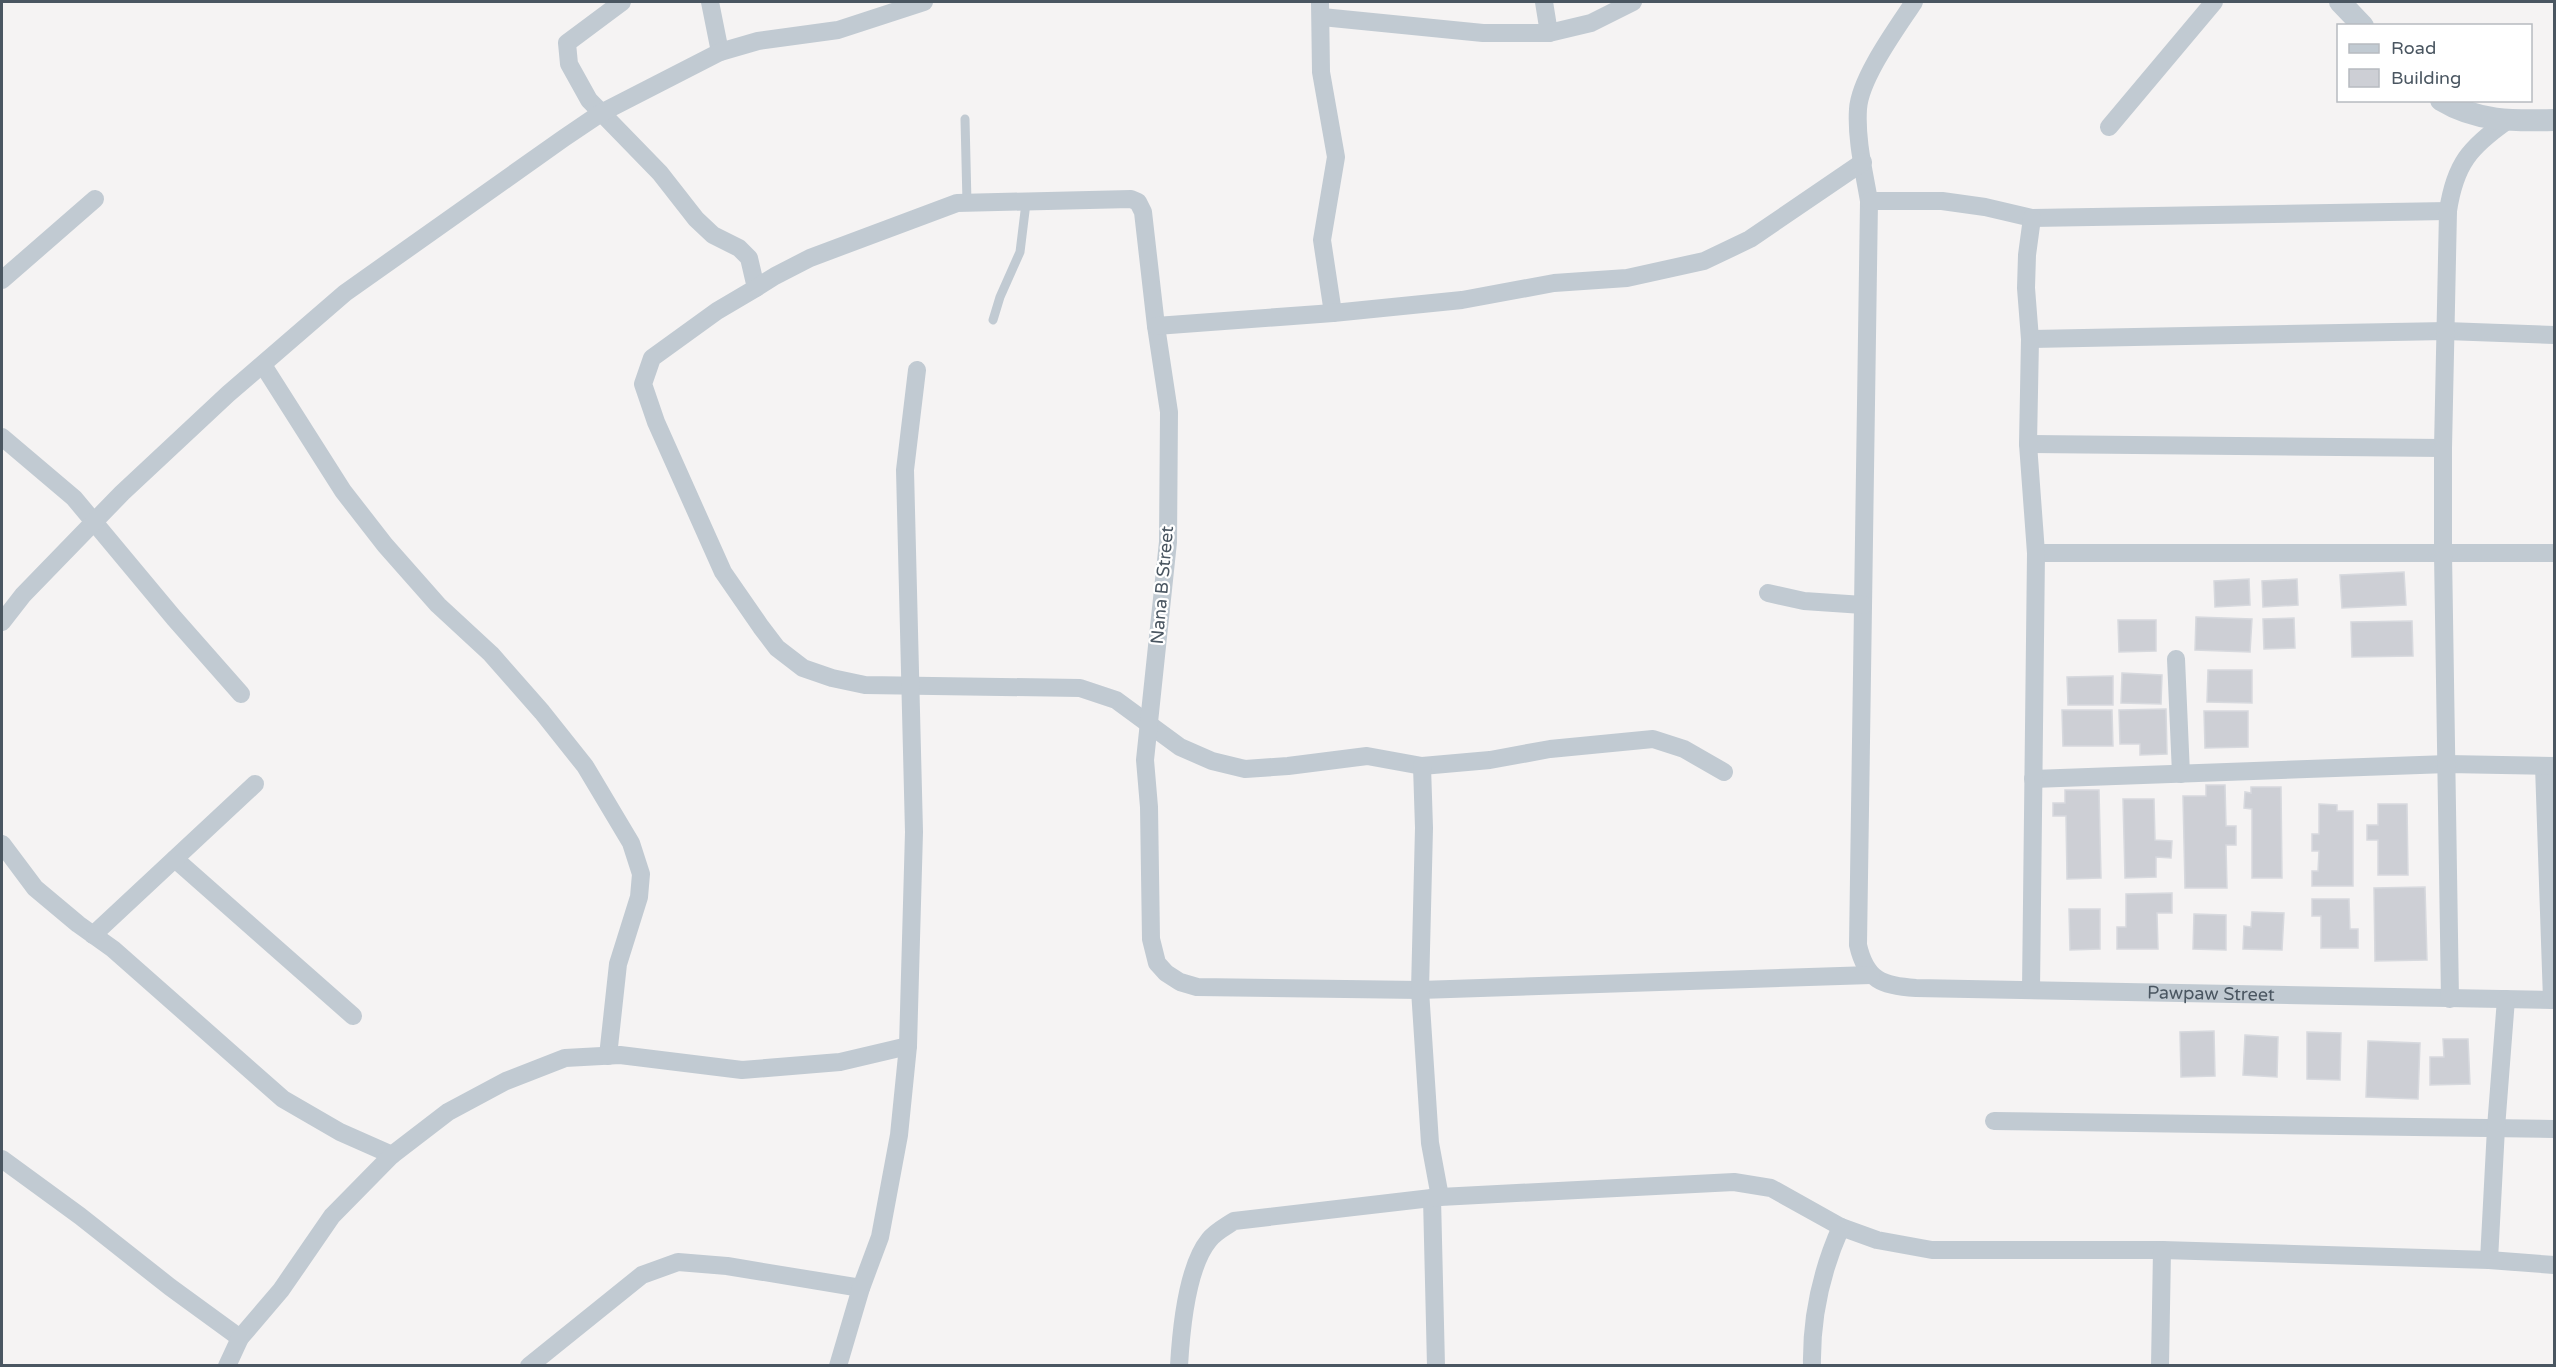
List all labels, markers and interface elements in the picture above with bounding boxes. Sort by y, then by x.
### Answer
legend [2337,24,2532,102]
text: Road [2391,37,2436,59]
text: Building [2391,67,2461,89]
street label: Nana B Street [1146,525,1178,645]
street label: Pawpaw Street [2147,981,2275,1006]

